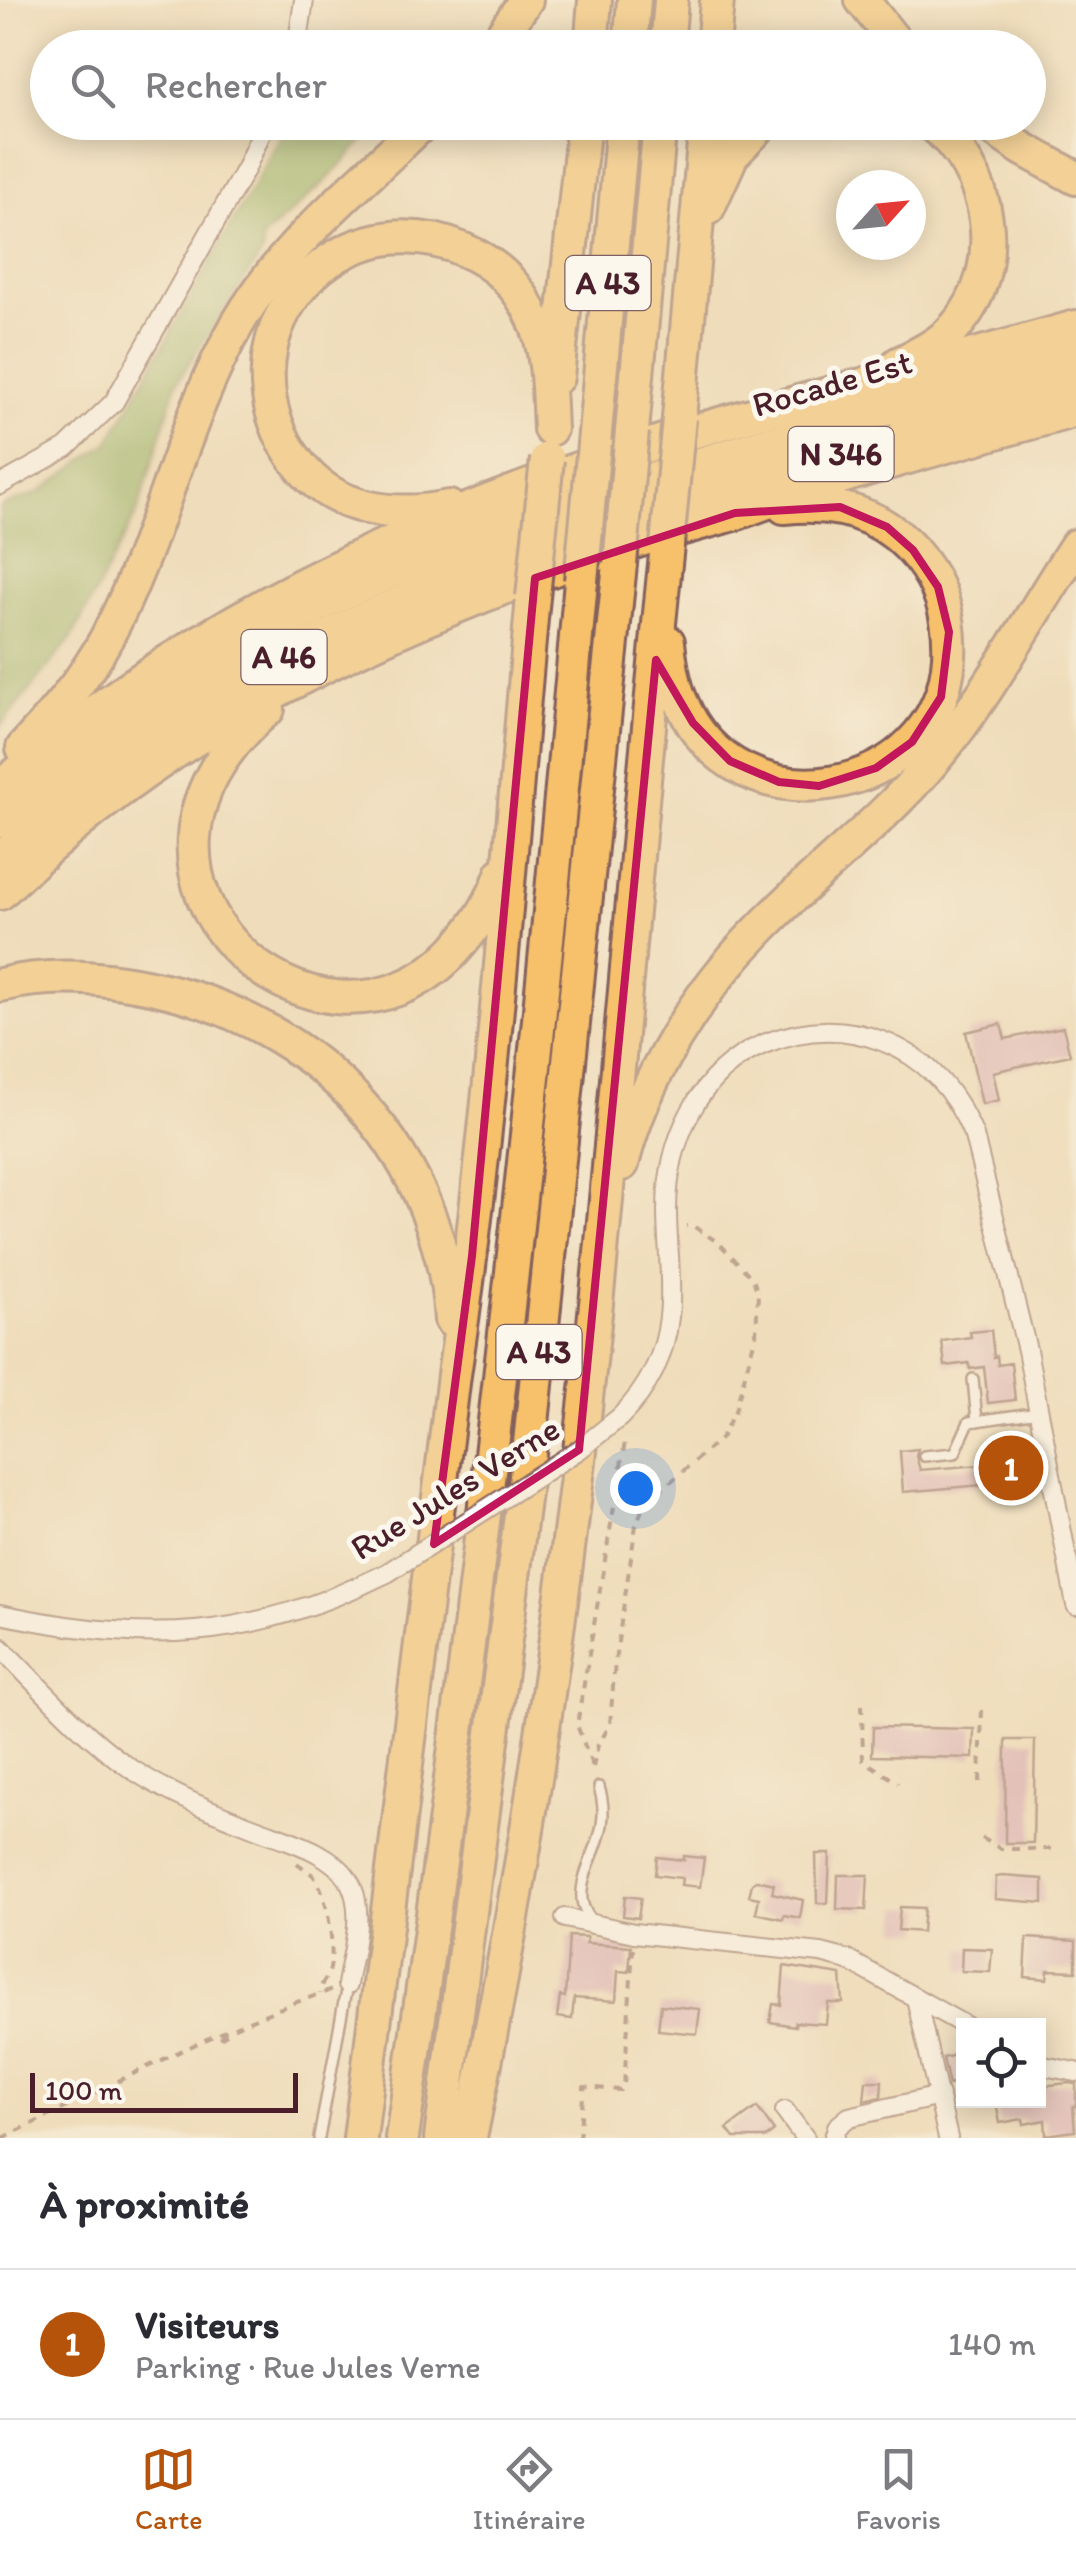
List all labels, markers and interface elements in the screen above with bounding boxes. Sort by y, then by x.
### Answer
search box [30,30,1046,140]
icon: search [65,58,120,113]
text: Rechercher [145,62,327,108]
north arrow [836,170,926,260]
road number: A 43 [566,256,650,310]
street label: Rocade Est [747,340,917,426]
road number: N 346 [788,427,894,481]
road number: A 46 [242,630,326,684]
road number: A 43 [496,1325,582,1379]
street label: Rue Jules Verne [343,1407,567,1569]
pin: 1 [978,1430,1044,1506]
your location [610,1463,661,1514]
map controls [956,2018,1046,2108]
button: locate [956,2018,1046,2108]
scale bar [30,2068,298,2112]
text: 100 m [45,2073,122,2107]
text: À proximité [40,2178,249,2229]
text: Visiteurs [135,2302,279,2348]
text: 1 [65,2325,80,2363]
text: 140 m [948,2325,1036,2363]
text: Parking · Rue Jules Verne [135,2348,481,2386]
tab: Carte [135,2442,203,2536]
tab: Itinéraire [473,2442,586,2536]
tab: Favoris [856,2442,941,2536]

